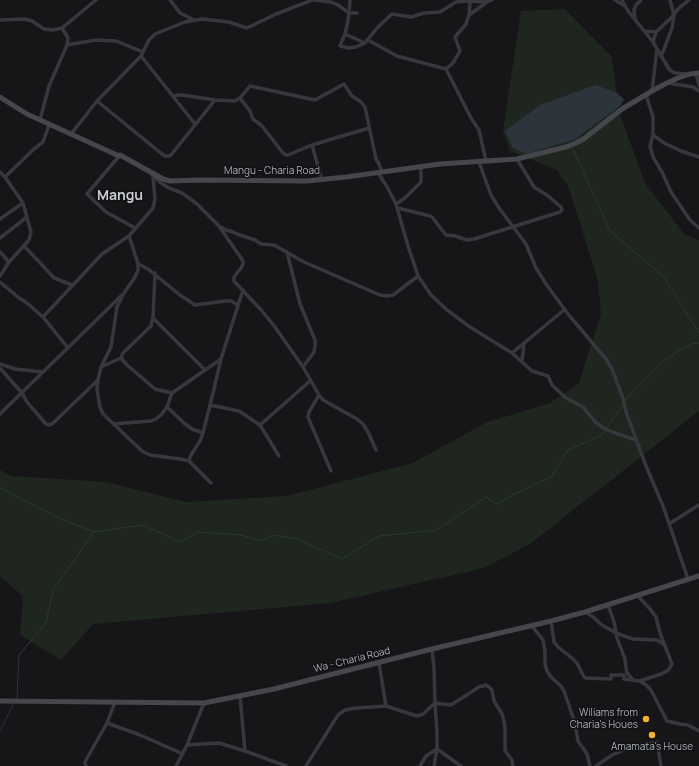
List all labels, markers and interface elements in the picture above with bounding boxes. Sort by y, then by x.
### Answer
street label: Mangu - Charia Road [224,165,320,177]
district label: Mangu [97,188,143,204]
street label: Wa - Charia Road [312,645,392,675]
place label: Wiliams from Charia's Houes [570,707,638,730]
marker: Wiliams from Charia's Houes [641,714,651,724]
marker: Amamata's House [647,730,657,740]
place label: Amamata's House [611,741,693,753]

